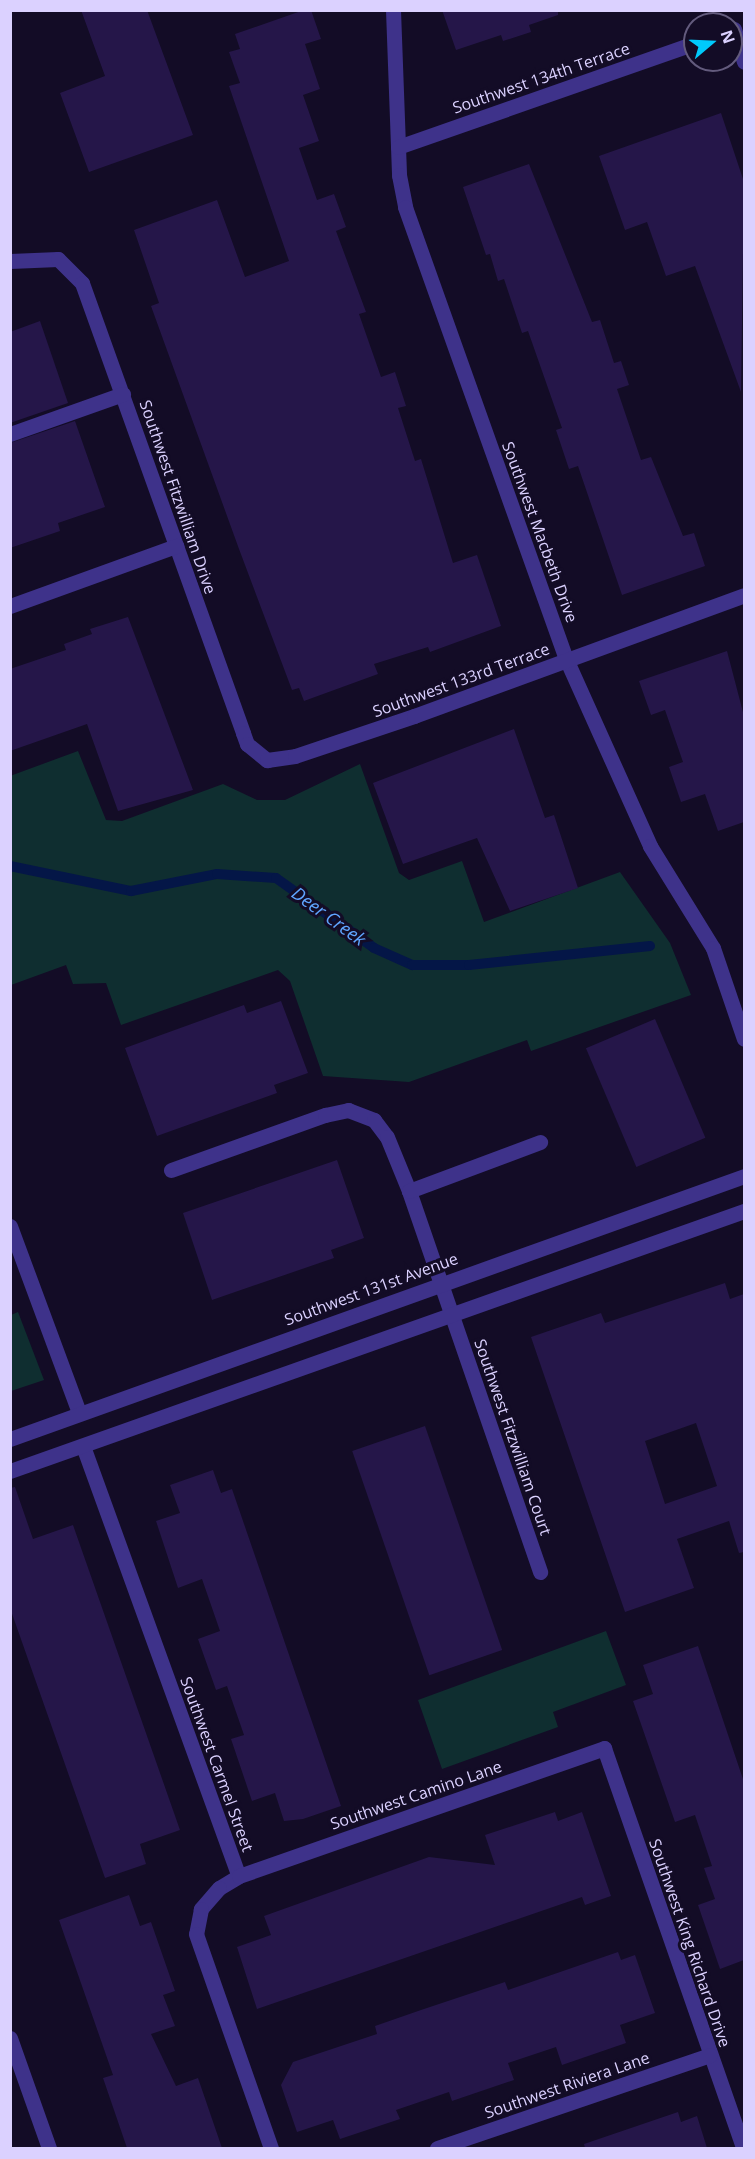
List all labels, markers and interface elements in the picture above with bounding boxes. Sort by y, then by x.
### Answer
north arrow [683,12,743,72]
text: N [716,27,741,47]
street label: Southwest 134th Terrace [450,39,632,117]
street label: Southwest Fitzwilliam Drive [136,398,220,596]
street label: Southwest Macbeth Drive [498,439,582,625]
street label: Southwest 133rd Terrace [370,639,552,721]
water label: Deer Creek [288,882,370,950]
street label: Southwest 131st Avenue [282,1249,460,1329]
street label: Southwest Fitzwilliam Court [470,1336,556,1538]
street label: Southwest Carmel Street [176,1674,258,1854]
street label: Southwest Camino Lane [328,1757,504,1833]
street label: Southwest King Richard Drive [645,1836,735,2050]
street label: Southwest Riviera Lane [482,2048,652,2122]

